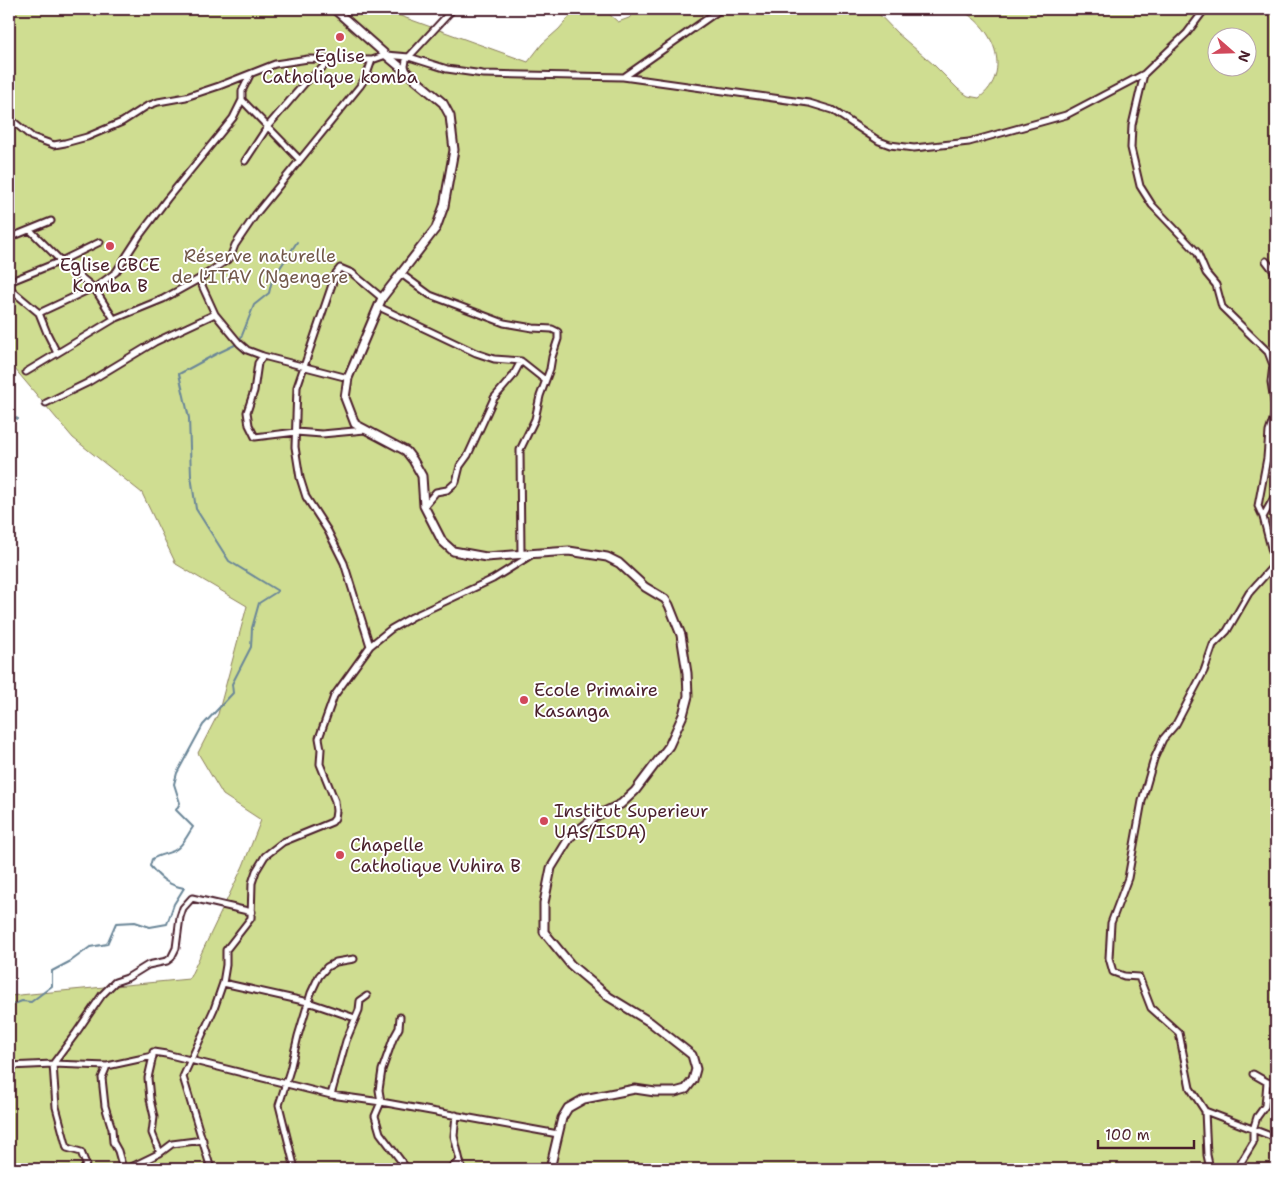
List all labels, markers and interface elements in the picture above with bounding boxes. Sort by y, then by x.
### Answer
north arrow [1208,28,1258,78]
marker: Eglise Catholique komba [334,31,346,43]
place label: Eglise Catholique komba [262,44,418,89]
text: N [1234,48,1255,65]
marker: Eglise CBCE Komba B [104,240,116,252]
park label: Réserve naturelle de l'ITAV (Ngengere [171,244,349,289]
place label: Eglise CBCE Komba B [60,253,160,298]
place label: Ecole Primaire Kasanga [534,678,658,723]
marker: Ecole Primaire Kasanga [518,694,530,706]
place label: Institut Superieur UAS/ISDA) [554,799,709,844]
marker: Institut Superieur UAS/ISDA) [538,815,550,827]
place label: Chapelle Catholique Vuhira B [350,833,521,878]
marker: Chapelle Catholique Vuhira B [334,849,346,861]
scale bar [1098,1118,1194,1150]
text: 100 m [1105,1125,1150,1145]

